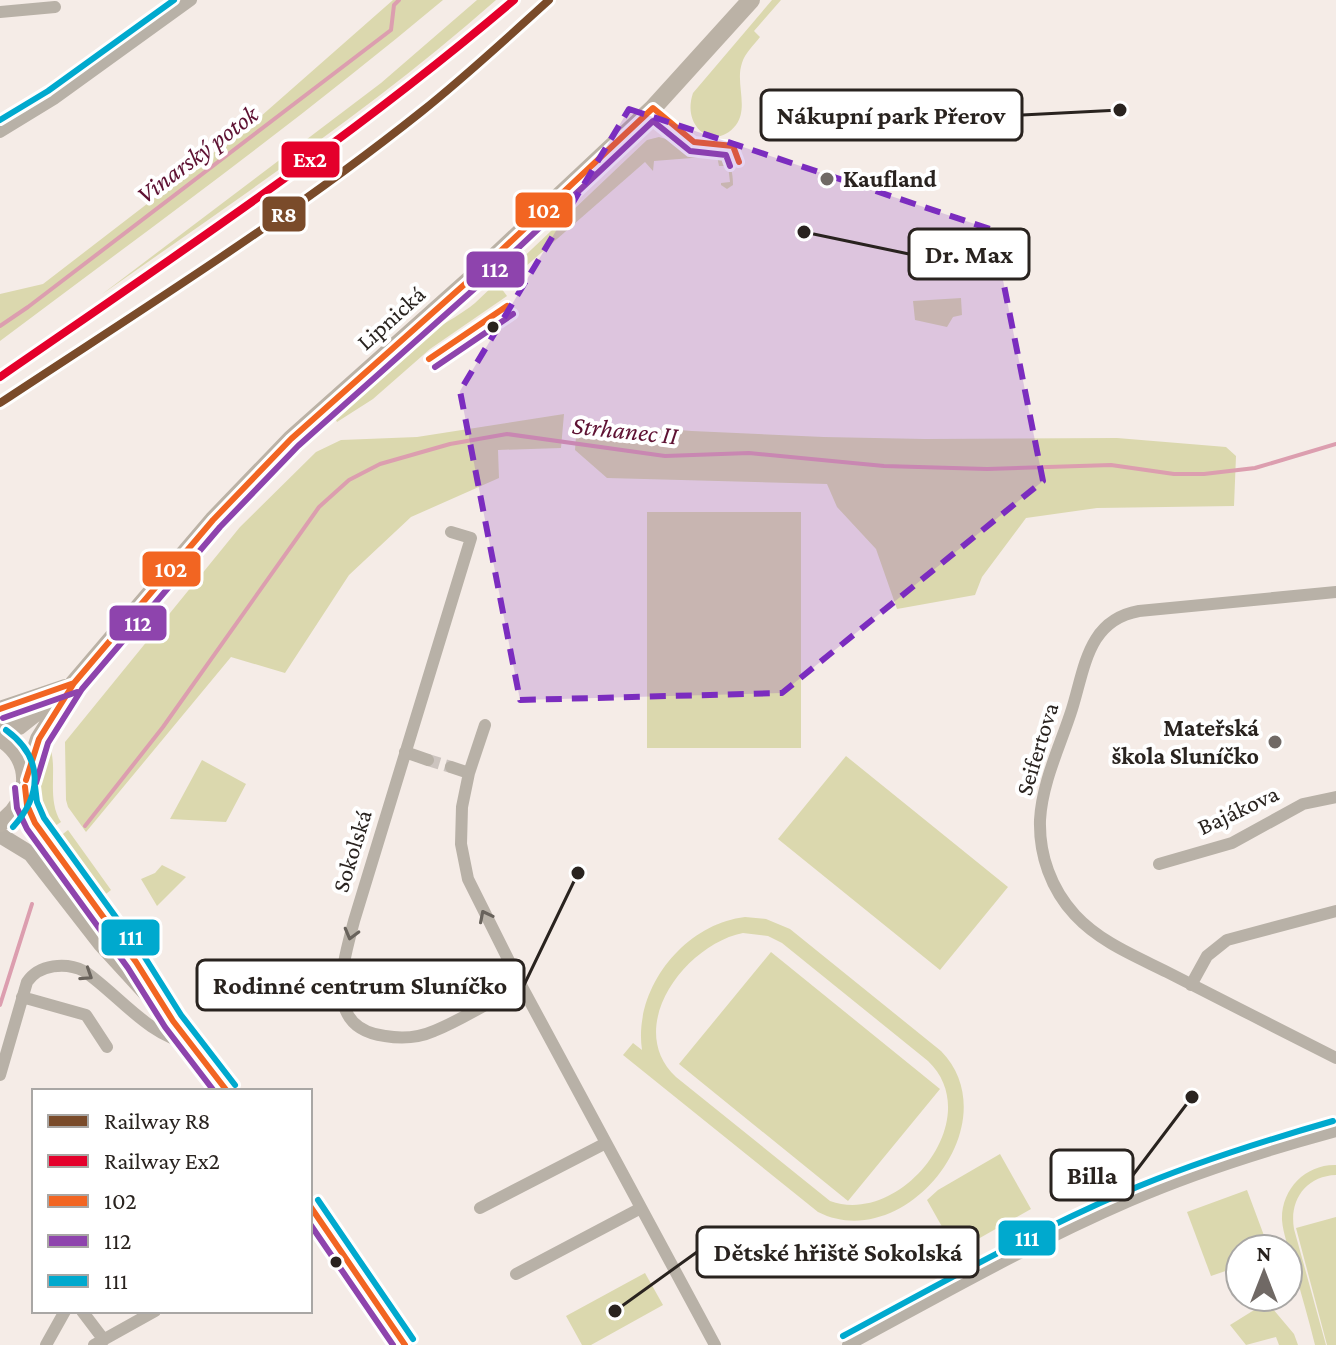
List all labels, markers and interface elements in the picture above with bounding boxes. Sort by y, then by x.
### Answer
callout: Nákupní park Přerov [761,90,1022,140]
water label: Vinarský potok [131,98,265,209]
text: Nákupní park Přerov [777,101,1006,130]
line badge: Ex2 [280,140,341,179]
text: Ex2 [293,147,327,172]
place label: Kaufland [843,165,937,192]
marker: Kaufland [818,170,836,188]
line badge: 102 [514,191,574,229]
line badge: R8 [261,195,307,233]
text: 102 [528,198,560,223]
text: R8 [271,202,297,227]
callout: Dr. Max [909,229,1029,279]
text: Dr. Max [925,240,1014,269]
line badge: 112 [465,250,526,289]
text: 112 [481,257,509,282]
street label: Lipnická [351,280,430,355]
unlabelled marker [485,319,501,335]
water label: Strhanec II [571,411,680,451]
line badge: 102 [141,550,202,588]
text: 102 [155,557,187,582]
line badge: 112 [108,604,168,642]
text: 112 [124,611,152,636]
street label: Seifertova [1010,699,1063,799]
place label: Mateřská škola Sluníčko [1111,714,1259,769]
marker: Mateřská škola Sluníčko [1266,733,1284,751]
street label: Bajákova [1193,779,1283,840]
street label: Sokolská [326,806,377,895]
one-way arrow [479,909,495,924]
line badge: 111 [100,918,161,957]
text: 111 [119,925,143,950]
one-way arrow [343,927,360,940]
callout: Rodinné centrum Sluníčko [197,960,524,1010]
one-way arrow [78,965,92,980]
text: Rodinné centrum Sluníčko [213,971,507,1000]
legend [32,1089,312,1313]
text: Railway R8 [104,1107,210,1134]
text: Railway Ex2 [104,1147,220,1174]
callout: Billa [1051,1150,1133,1200]
text: Billa [1067,1161,1118,1190]
text: 102 [104,1187,137,1214]
line badge: 111 [997,1219,1057,1257]
text: 111 [1015,1226,1039,1251]
text: 112 [104,1227,131,1254]
callout: Dětské hřiště Sokolská [697,1227,978,1277]
north arrow [1224,1233,1304,1313]
text: Dětské hřiště Sokolská [714,1238,963,1267]
text: N [1257,1241,1272,1266]
unlabelled marker [328,1254,344,1270]
text: 111 [104,1267,128,1294]

